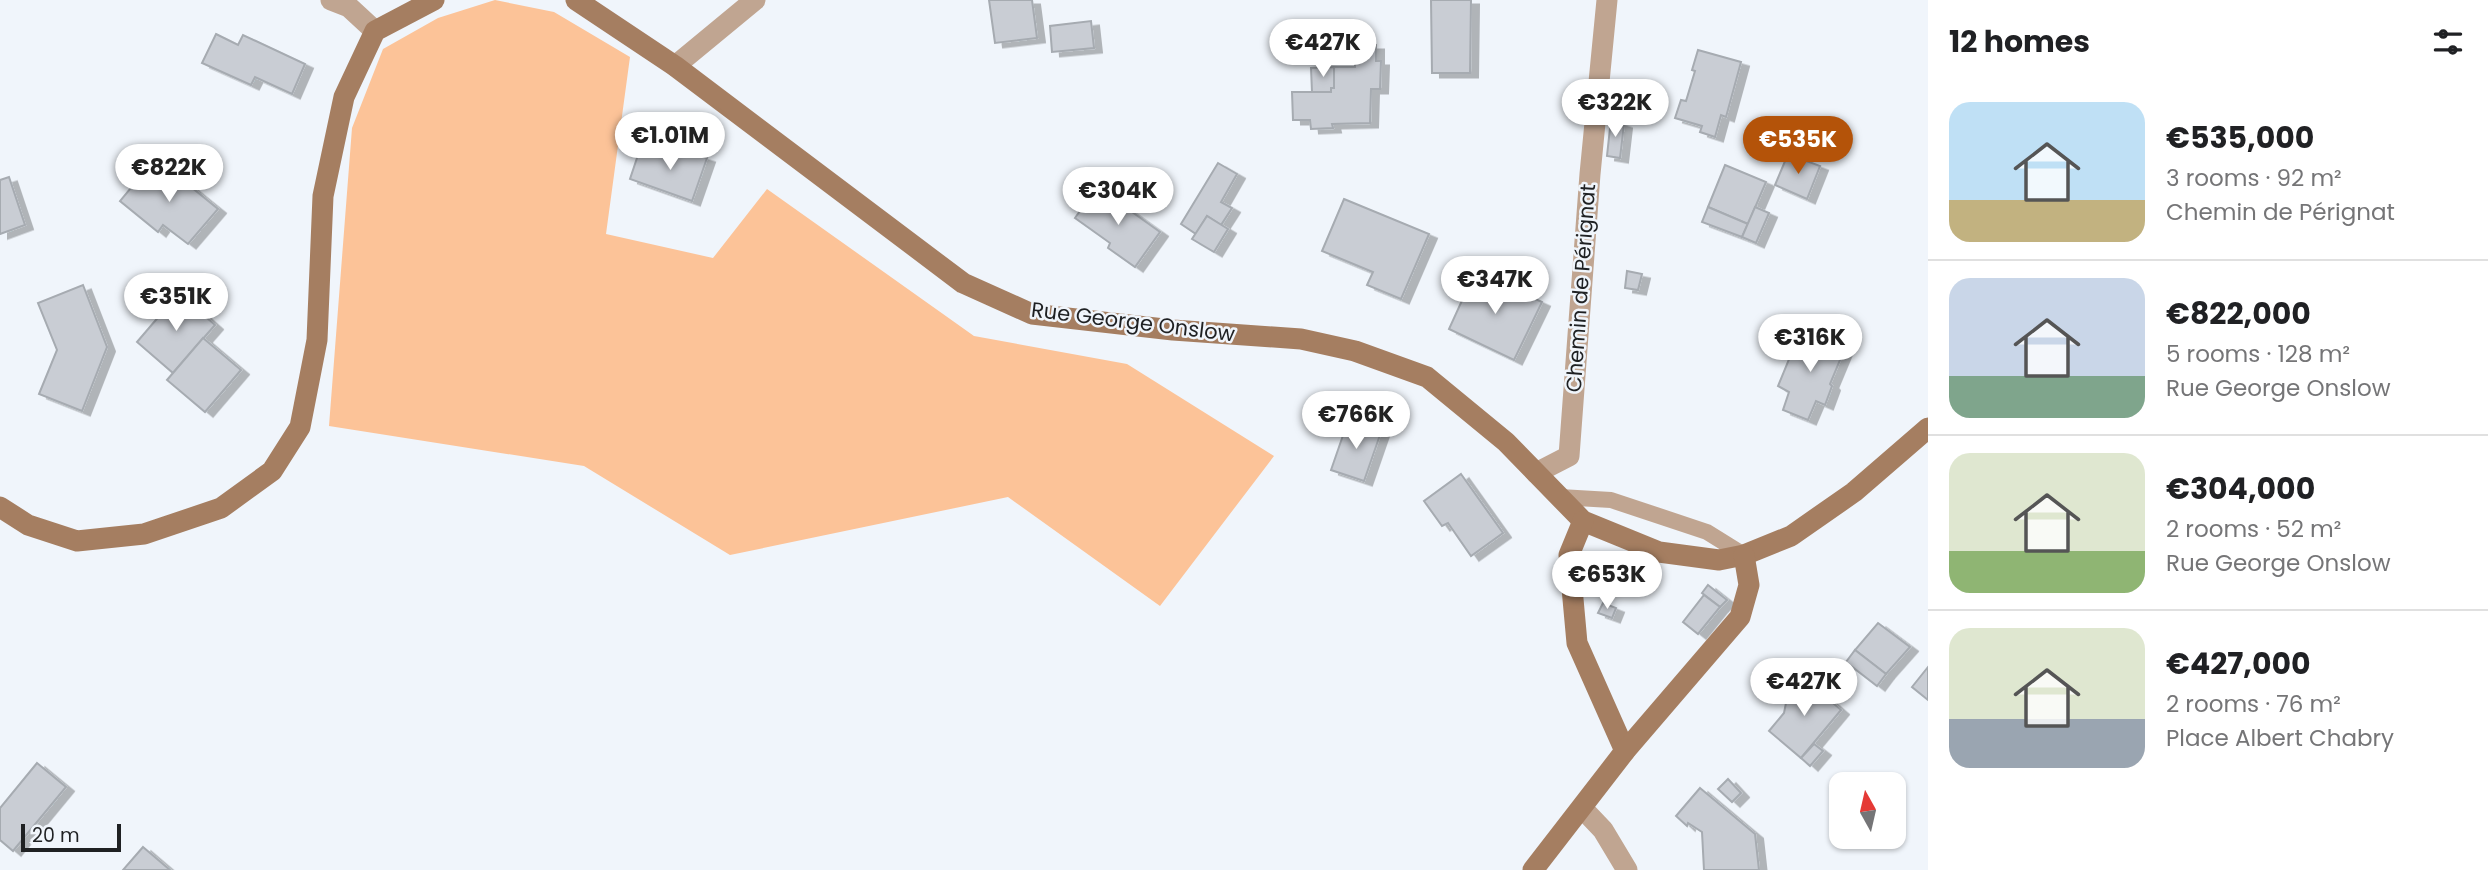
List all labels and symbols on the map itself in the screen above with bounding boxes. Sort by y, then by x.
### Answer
pin: €427K [1274,20,1372,79]
pin: €322K [1566,80,1664,139]
pin: €1.01M [613,113,727,172]
pin: €535K [1749,116,1847,176]
pin: €822K [120,144,218,204]
pin: €304K [1069,168,1167,227]
street label: Chemin de Pérignat [1559,183,1602,393]
pin: €347K [1446,256,1544,316]
pin: €351K [127,274,225,333]
street label: Rue George Onslow [1030,295,1237,348]
pin: €316K [1761,314,1859,374]
pin: €766K [1307,392,1405,451]
pin: €653K [1558,552,1656,611]
pin: €427K [1755,658,1853,718]
north arrow [1829,772,1906,849]
scale bar [21,821,121,853]

